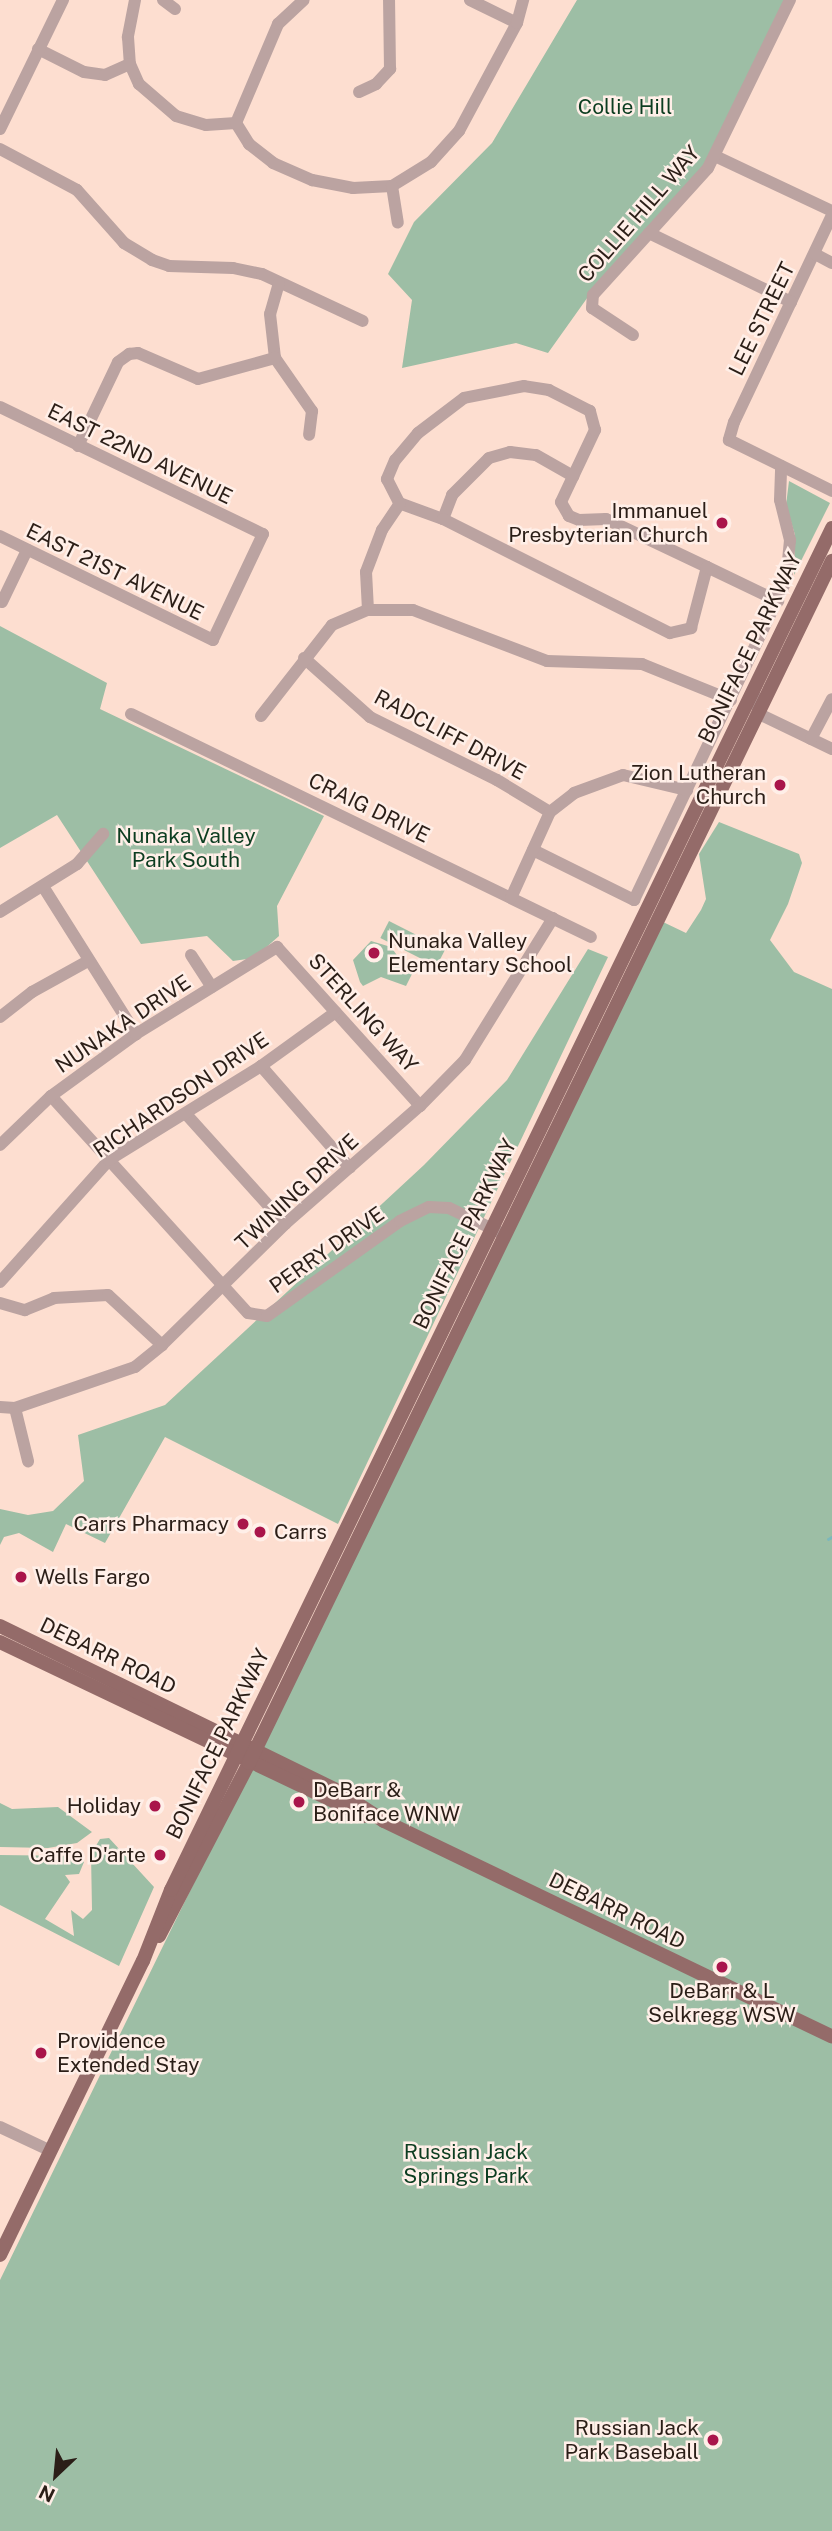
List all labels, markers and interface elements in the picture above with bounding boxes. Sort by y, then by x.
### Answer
park label: Collie Hill [578,94,672,120]
street label: COLLIE HILL WAY [573,140,705,288]
street label: LEE STREET [724,258,800,380]
street label: EAST 22ND AVENUE [43,398,237,510]
place label: Immanuel Presbyterian Church [508,498,708,548]
marker: Immanuel Presbyterian Church [714,515,730,531]
street label: EAST 21ST AVENUE [22,518,208,626]
street label: BONIFACE PARKWAY [693,549,807,747]
street label: RADCLIFF DRIVE [370,684,530,786]
place label: Zion Lutheran Church [631,760,766,810]
street label: CRAIG DRIVE [304,768,434,848]
marker: Zion Lutheran Church [772,777,788,793]
park label: Nunaka Valley Park South [116,823,256,873]
place label: Nunaka Valley Elementary School [388,928,572,978]
marker: Nunaka Valley Elementary School [366,945,382,961]
street label: STERLING WAY [303,948,423,1078]
street label: NUNAKA DRIVE [51,969,195,1079]
street label: RICHARDSON DRIVE [88,1027,274,1163]
street label: TWINING DRIVE [230,1129,364,1255]
street label: BONIFACE PARKWAY [408,1135,522,1333]
street label: PERRY DRIVE [265,1201,389,1299]
place label: Carrs Pharmacy [73,1511,229,1537]
marker: Carrs Pharmacy [235,1516,251,1532]
place label: Carrs [274,1519,327,1545]
marker: Carrs [252,1524,268,1540]
place label: Wells Fargo [35,1564,150,1590]
marker: Wells Fargo [13,1569,29,1585]
street label: DEBARR ROAD [36,1612,180,1700]
street label: BONIFACE PARKWAY [161,1645,275,1843]
place label: DeBarr & Boniface WNW [313,1777,461,1827]
place label: Holiday [67,1793,141,1819]
marker: DeBarr & Boniface WNW [291,1794,307,1810]
marker: Holiday [147,1798,163,1814]
place label: Caffe D'arte [30,1842,146,1868]
marker: Caffe D'arte [152,1847,168,1863]
street label: DEBARR ROAD [545,1867,689,1955]
marker: DeBarr & L Selkregg WSW [714,1959,730,1975]
place label: DeBarr & L Selkregg WSW [648,1978,796,2028]
place label: Providence Extended Stay [57,2028,199,2078]
marker: Providence Extended Stay [31,2043,51,2063]
park label: Russian Jack Springs Park [403,2139,529,2189]
place label: Russian Jack Park Baseball [565,2415,699,2465]
marker: Russian Jack Park Baseball [705,2432,721,2448]
north arrow [21,2440,91,2510]
text: N [35,2481,58,2507]

